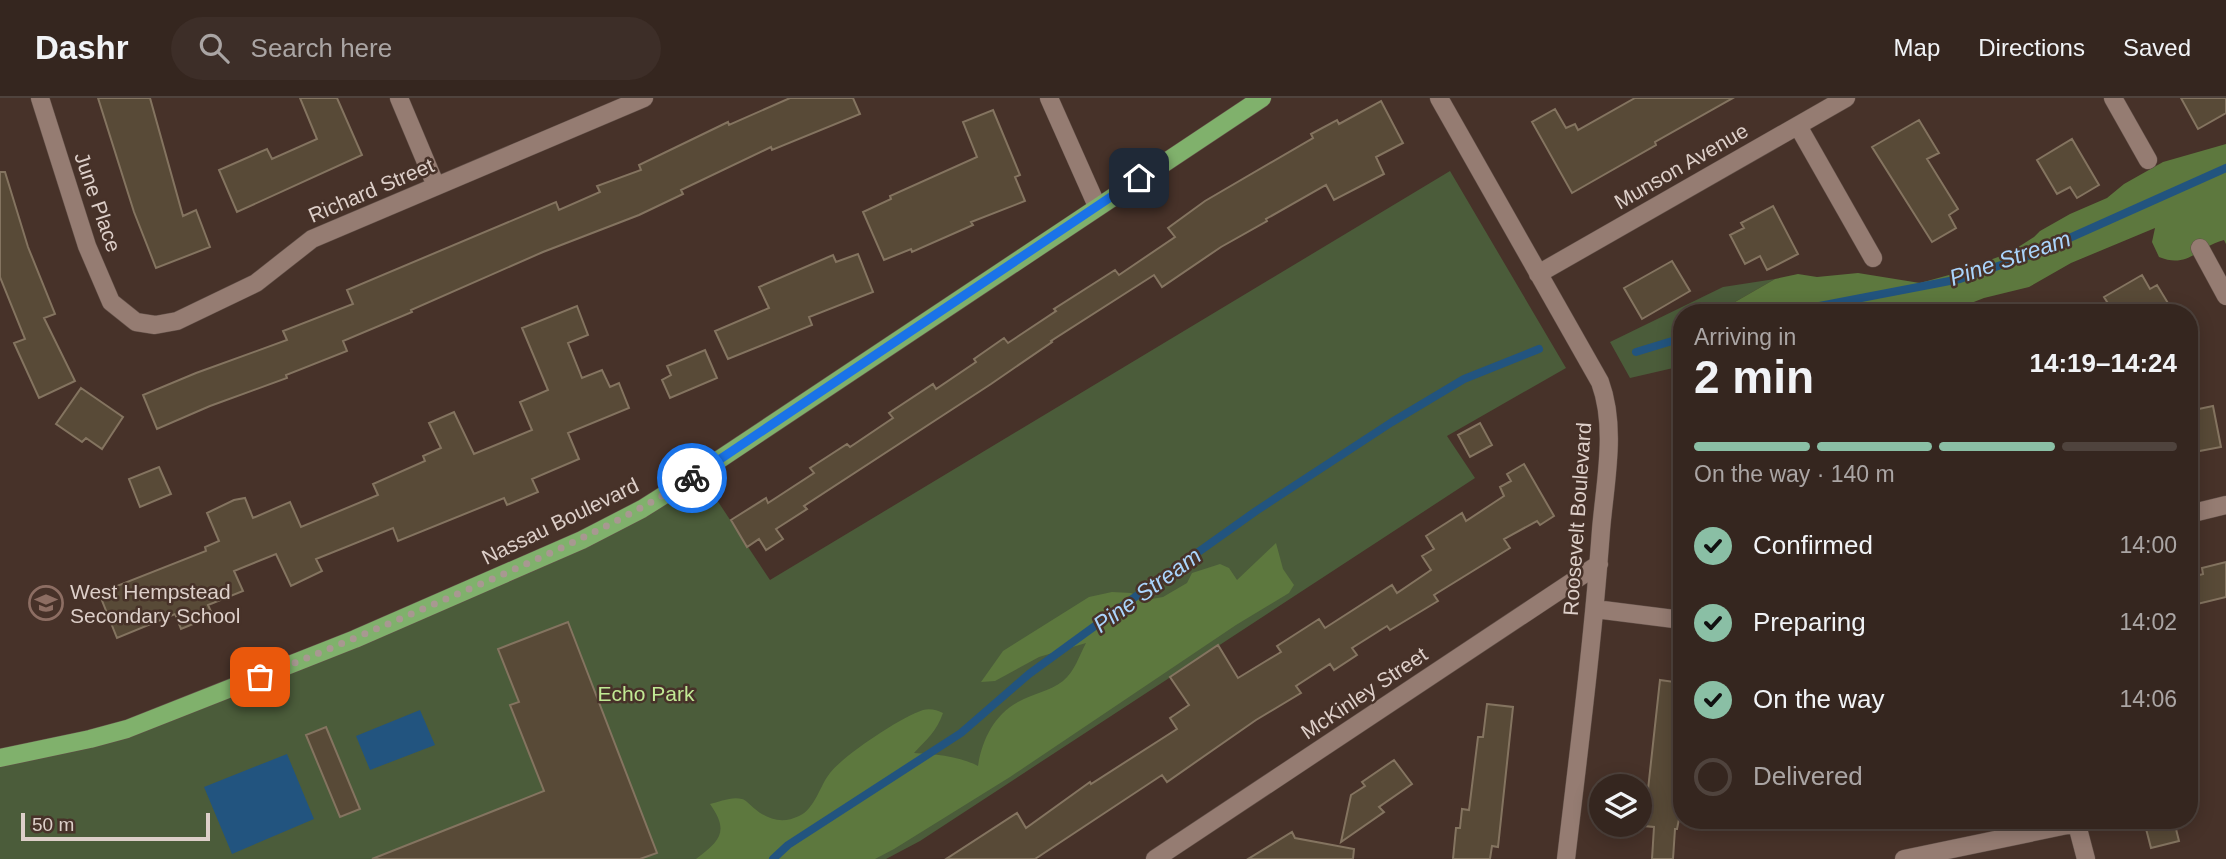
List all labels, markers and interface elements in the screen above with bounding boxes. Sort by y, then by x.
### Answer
search box [171,17,661,80]
text: Dashr [35,29,129,66]
icon: search [195,29,233,67]
text: Search here [251,33,392,63]
text: Map [1894,34,1940,61]
text: Directions [1978,34,2085,61]
text: Saved [2123,34,2191,61]
street label: Munson Avenue [1610,118,1752,214]
pin [1109,148,1169,208]
street label: June Place [70,149,126,255]
street label: Richard Street [305,153,437,227]
icon: home [1120,159,1158,197]
water label: Pine Stream [1946,225,2074,291]
text: Arriving in [1694,324,1796,350]
text: 14:19–14:24 [2030,348,2177,378]
text: 2 min [1694,351,1814,403]
street label: Roosevelt Boulevard [1559,422,1595,616]
courier [657,443,727,513]
icon: bike [673,459,711,497]
text: On the way · 140 m [1694,461,1895,487]
street label: Nassau Boulevard [478,473,642,569]
icon: check [1694,527,1732,565]
text: Confirmed [1753,530,1873,560]
text: 14:00 [2119,532,2177,558]
water label: Pine Stream [1088,542,1206,638]
place label: West Hempstead Secondary School [70,580,240,627]
school or university icon: West Hempstead Secondary School [27,584,65,622]
icon: check [1694,604,1732,642]
text: Preparing [1753,607,1866,637]
text: 14:02 [2119,609,2177,635]
street label: McKinley Street [1297,642,1432,744]
pin [230,647,290,707]
icon: bag [241,658,279,696]
icon: check [1694,681,1732,719]
park label: Echo Park [598,682,695,705]
text: On the way [1753,684,1885,714]
text: 14:06 [2119,686,2177,712]
text: Delivered [1753,761,1863,791]
map controls [1589,774,1652,837]
button: layers [1589,774,1652,837]
scale bar [21,810,210,842]
text: 50 m [32,814,74,835]

